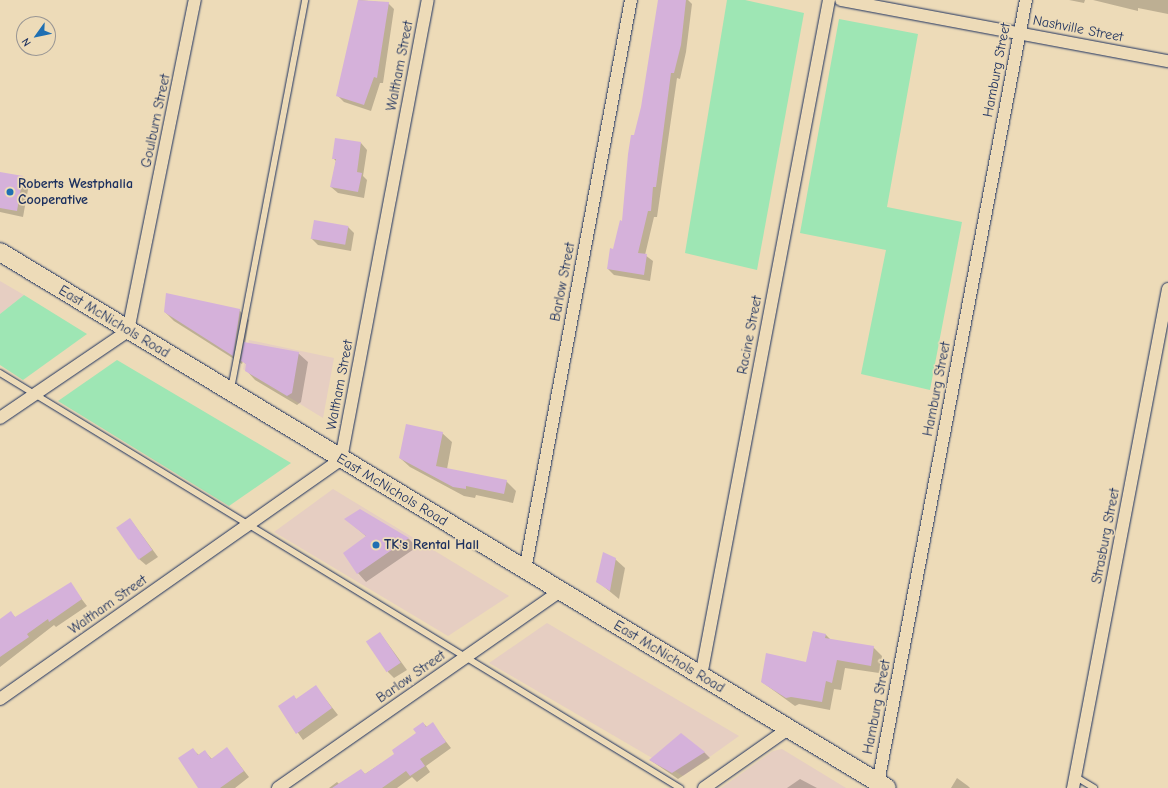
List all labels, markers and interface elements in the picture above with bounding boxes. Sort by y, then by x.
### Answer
street label: Nashville Street [1031,12,1125,46]
north arrow [16,16,56,56]
street label: Waltham Street [383,19,417,113]
street label: Hamburg Street [980,21,1014,119]
text: N [19,36,34,49]
street label: Goulburn Street [138,73,174,169]
place label: Roberts Westphalia Cooperative [18,176,133,208]
marker: Roberts Westphalia Cooperative [5,187,15,197]
street label: Barlow Street [547,241,579,323]
street label: East McNichols Road [55,282,173,362]
street label: Racine Street [734,294,766,376]
street label: Waltham Street [323,338,357,432]
street label: Hamburg Street [920,340,954,438]
street label: East McNichols Road [333,450,451,530]
street label: Strasburg Street [1088,487,1124,585]
place label: TK's Rental Hall [384,537,479,553]
marker: TK's Rental Hall [371,540,381,550]
street label: Waltham Street [66,572,150,638]
street label: East McNichols Road [610,617,728,697]
street label: Barlow Street [373,647,449,707]
street label: Hamburg Street [860,658,894,756]

